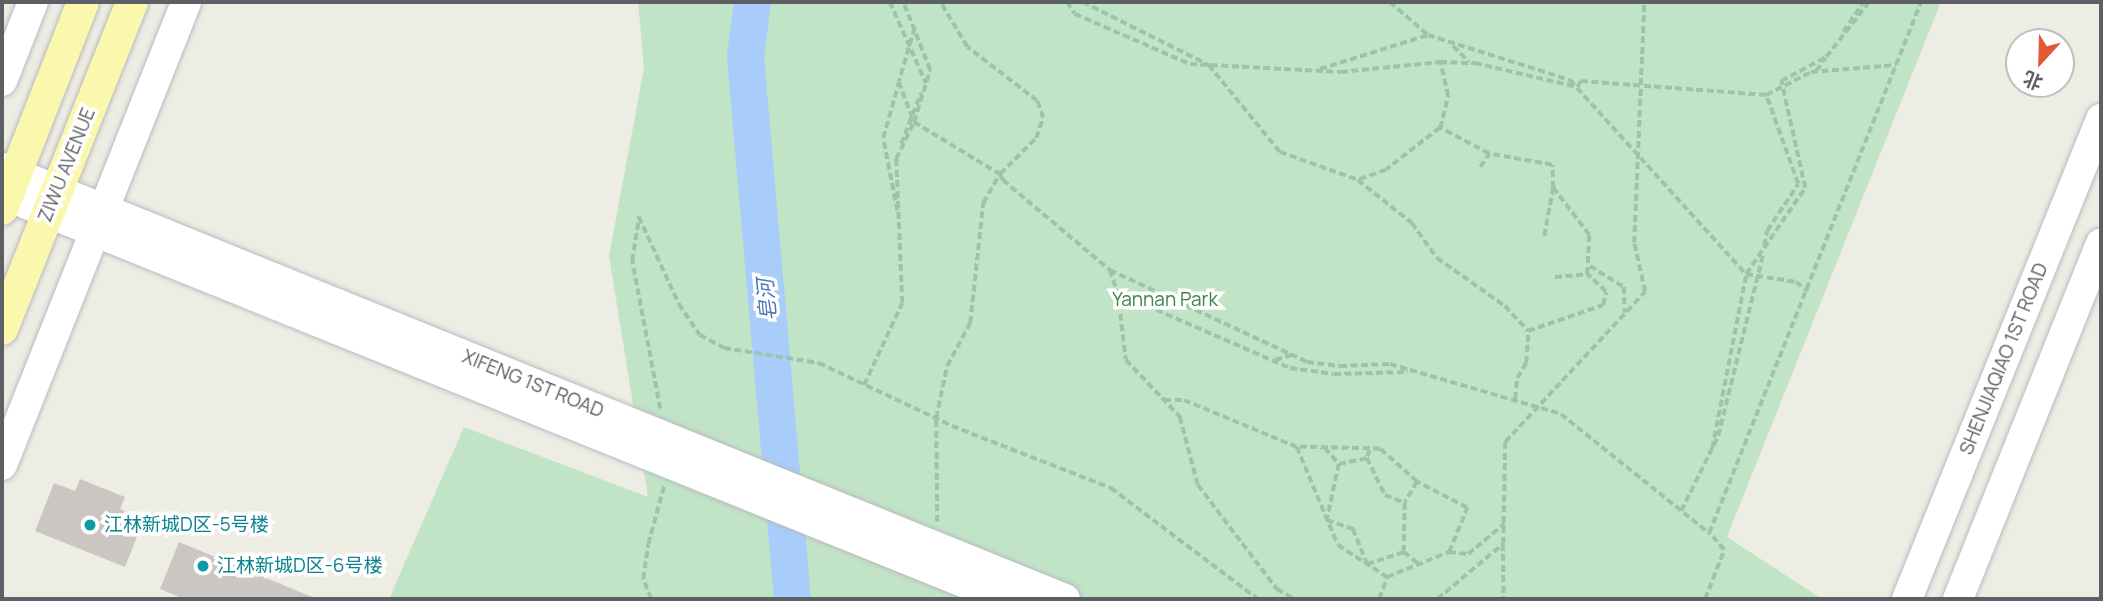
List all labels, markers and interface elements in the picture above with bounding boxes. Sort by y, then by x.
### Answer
north arrow [2005,28,2075,98]
text: 北 [2019,65,2047,96]
street label: ZIWU AVENUE [34,105,100,225]
street label: SHENJIAQIAO 1ST ROAD [1955,260,2053,458]
water label: 皂河 [752,278,780,322]
park label: Yannan Park [1112,289,1218,311]
street label: XIFENG 1ST ROAD [459,345,607,423]
place label: 江林新城D区-5号楼 [104,514,269,536]
marker: 江林新城D区-5号楼 [82,517,98,533]
place label: 江林新城D区-6号楼 [217,555,383,577]
marker: 江林新城D区-6号楼 [195,558,211,574]

